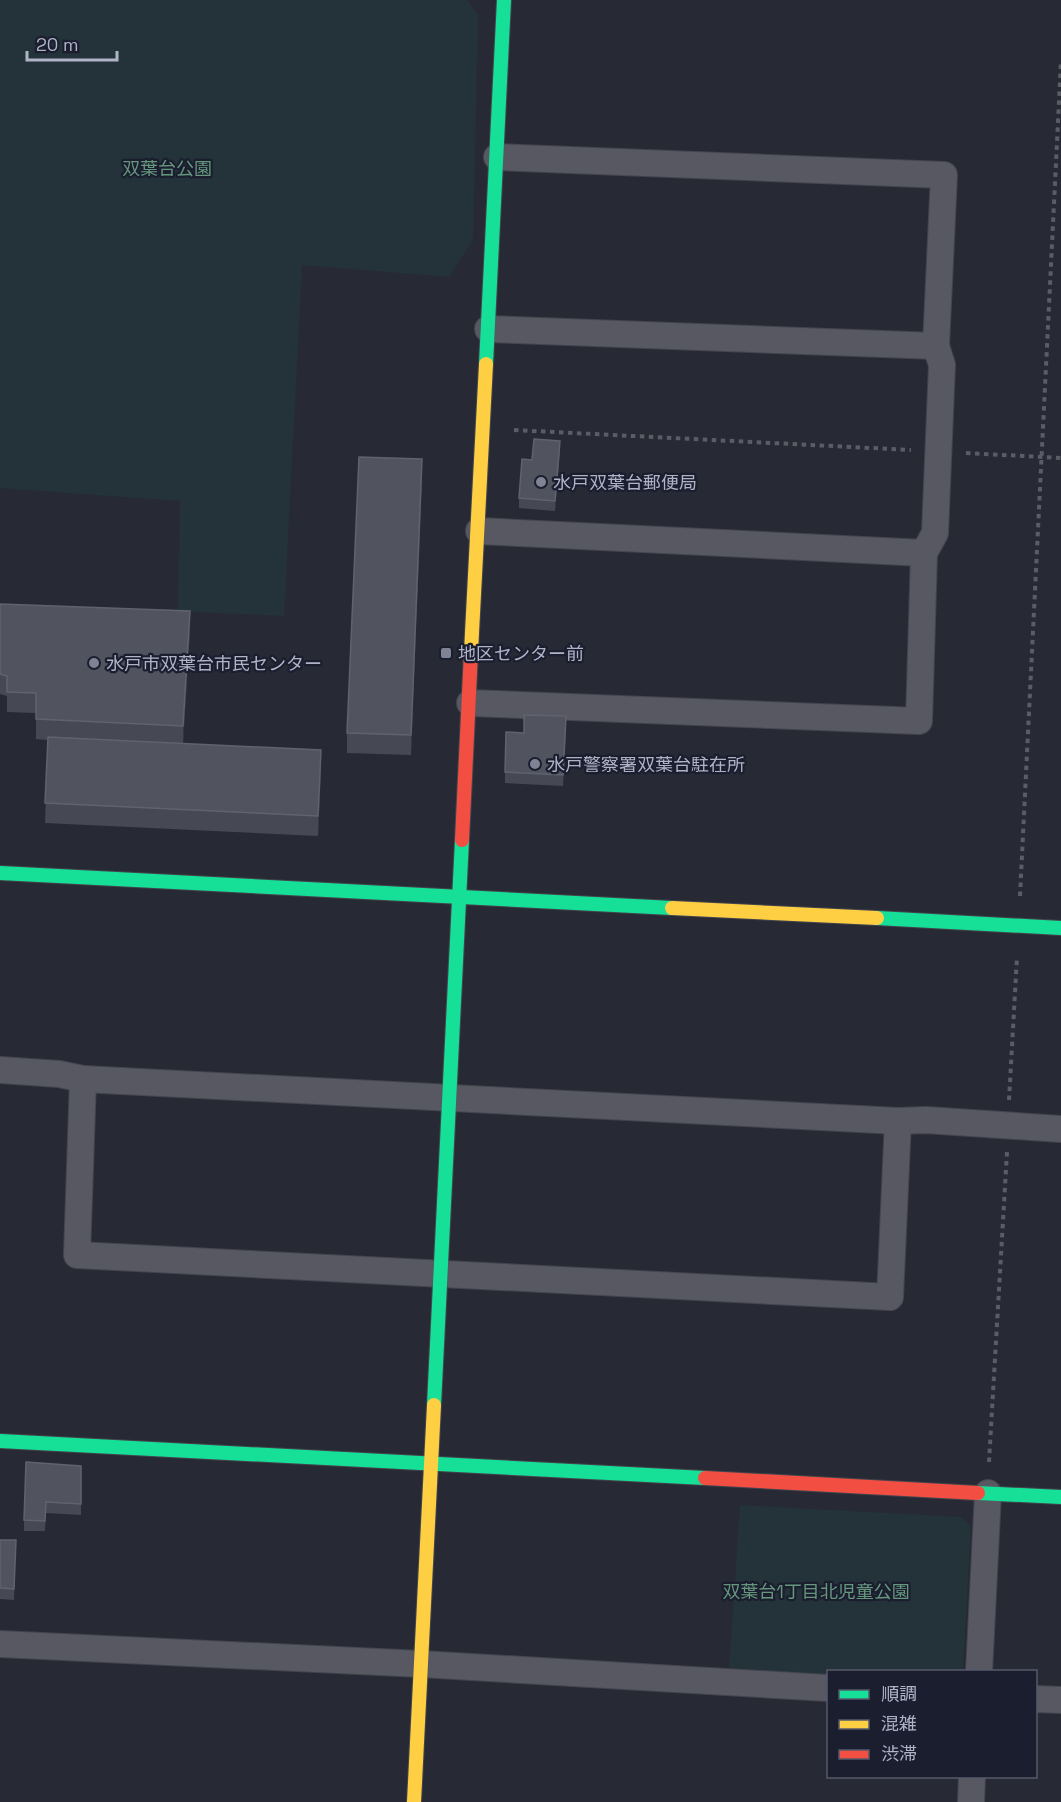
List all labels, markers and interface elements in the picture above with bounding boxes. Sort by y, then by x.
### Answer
scale bar [27,24,117,62]
text: 20 m [36,33,79,56]
park label: 双葉台公園 [122,157,212,180]
place label: 水戸双葉台郵便局 [553,471,697,494]
marker: 水戸双葉台郵便局 [534,475,548,489]
place label: 地区センター前 [458,642,584,665]
marker: 地区センター前 [439,646,453,660]
place label: 水戸市双葉台市民センター [106,652,322,675]
marker: 水戸市双葉台市民センター [87,656,101,670]
place label: 水戸警察署双葉台駐在所 [547,753,745,776]
marker: 水戸警察署双葉台駐在所 [528,757,542,771]
park label: 双葉台1丁目北児童公園 [722,1580,910,1603]
legend [827,1670,1037,1778]
text: 順調 [881,1682,917,1705]
text: 混雑 [881,1712,917,1735]
text: 渋滞 [881,1742,917,1765]

